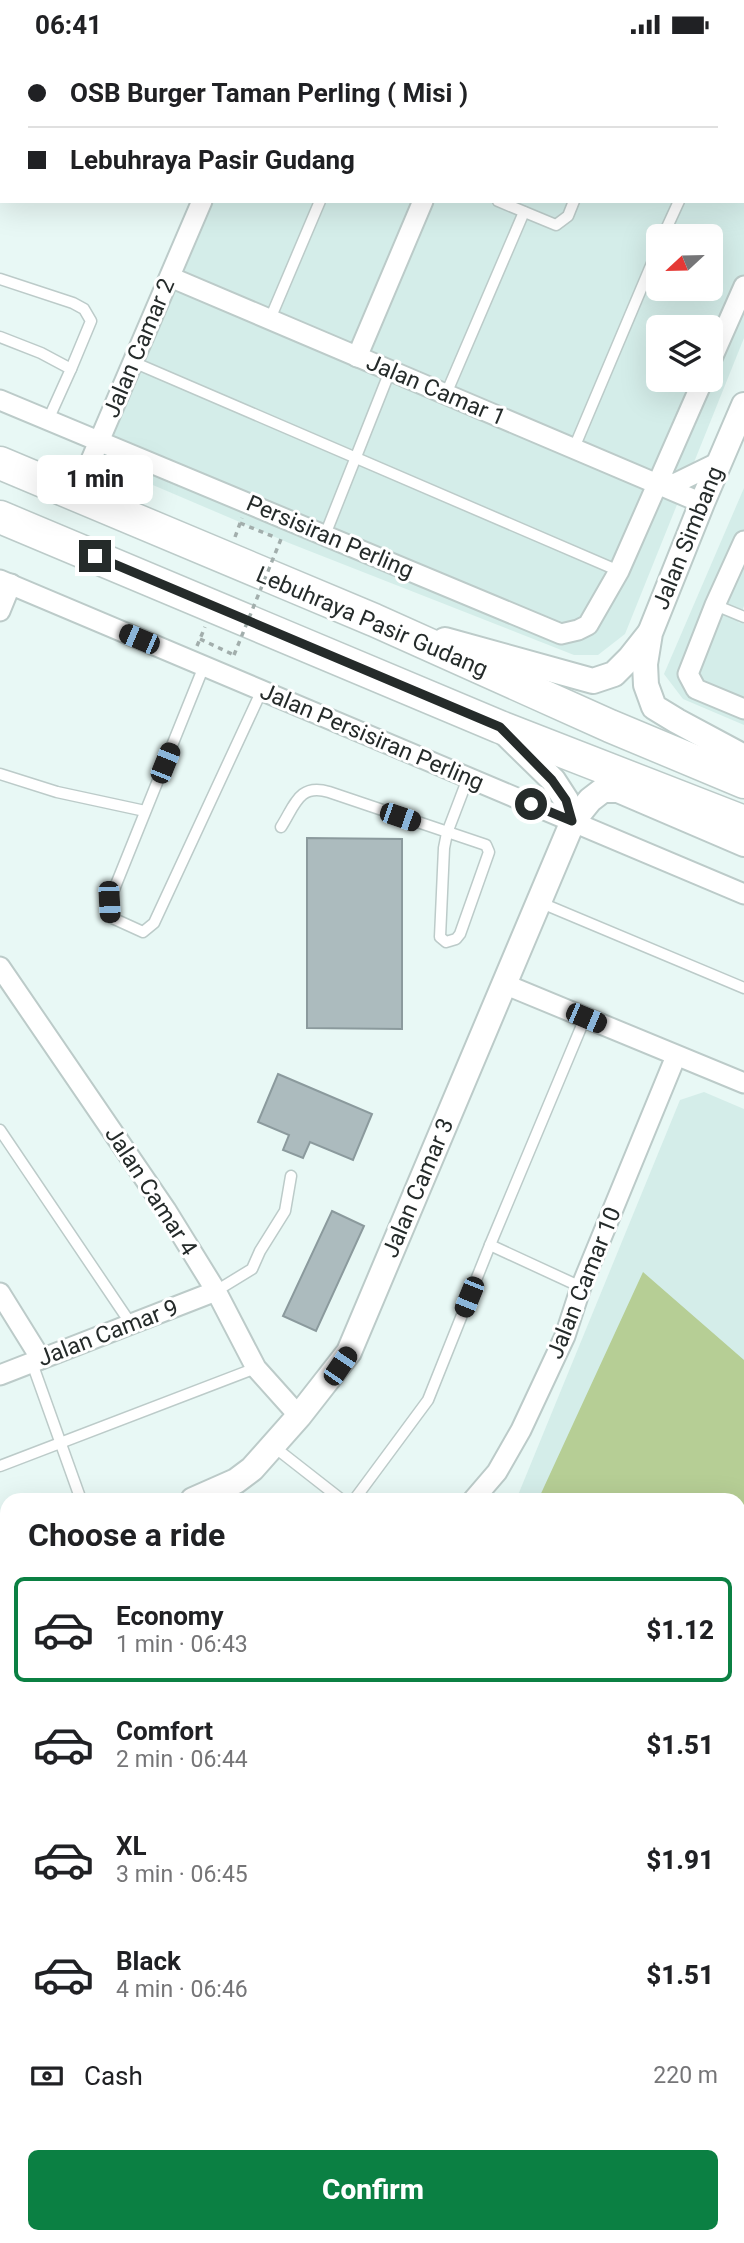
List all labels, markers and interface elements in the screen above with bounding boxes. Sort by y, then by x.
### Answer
text: 06:41 [35,10,102,40]
text: OSB Burger Taman Perling ( Misi ) [70,78,468,108]
text: Lebuhraya Pasir Gudang [70,145,355,175]
north arrow [646,224,723,301]
map controls [646,224,723,392]
street label: Jalan Camar 2 [98,274,180,422]
button: layers [646,315,723,392]
street label: Jalan Camar 1 [362,349,510,431]
callout: 1 min [37,455,153,503]
street label: Jalan Simbang [647,462,729,614]
text: 1 min [66,466,124,493]
street label: Persisiran Perling [242,490,418,584]
route end [79,540,111,572]
street label: Lebuhraya Pasir Gudang [252,561,492,683]
car [116,621,163,657]
street label: Jalan Persisiran Perling [256,678,488,796]
car [148,740,183,786]
route start [515,788,547,820]
car [377,800,424,834]
car [98,880,121,924]
car [563,1000,610,1036]
street label: Jalan Camar 3 [377,1114,459,1262]
street label: Jalan Camar 4 [99,1121,203,1261]
street label: Jalan Camar 10 [541,1203,627,1363]
car [452,1274,487,1320]
street label: Jalan Camar 9 [34,1294,182,1372]
car [320,1343,361,1389]
text: Choose a ride [28,1516,225,1554]
icon: car [32,1598,95,1661]
text: Economy [116,1601,223,1631]
text: $1.12 [646,1615,714,1645]
text: 1 min · 06:43 [116,1631,248,1658]
icon: car [32,1713,95,1776]
text: Comfort [116,1716,213,1746]
text: $1.51 [646,1730,714,1760]
text: 2 min · 06:44 [116,1746,248,1773]
icon: car [32,1828,95,1891]
text: XL [116,1831,147,1861]
text: $1.91 [646,1845,714,1875]
text: 3 min · 06:45 [116,1861,248,1888]
icon: car [32,1943,95,2006]
text: Black [116,1946,181,1976]
text: $1.51 [646,1960,714,1990]
text: 4 min · 06:46 [116,1976,248,2003]
icon: cash [28,2057,66,2095]
text: Cash [84,2061,143,2091]
text: 220 m [653,2062,718,2089]
button: Confirm [28,2150,718,2230]

